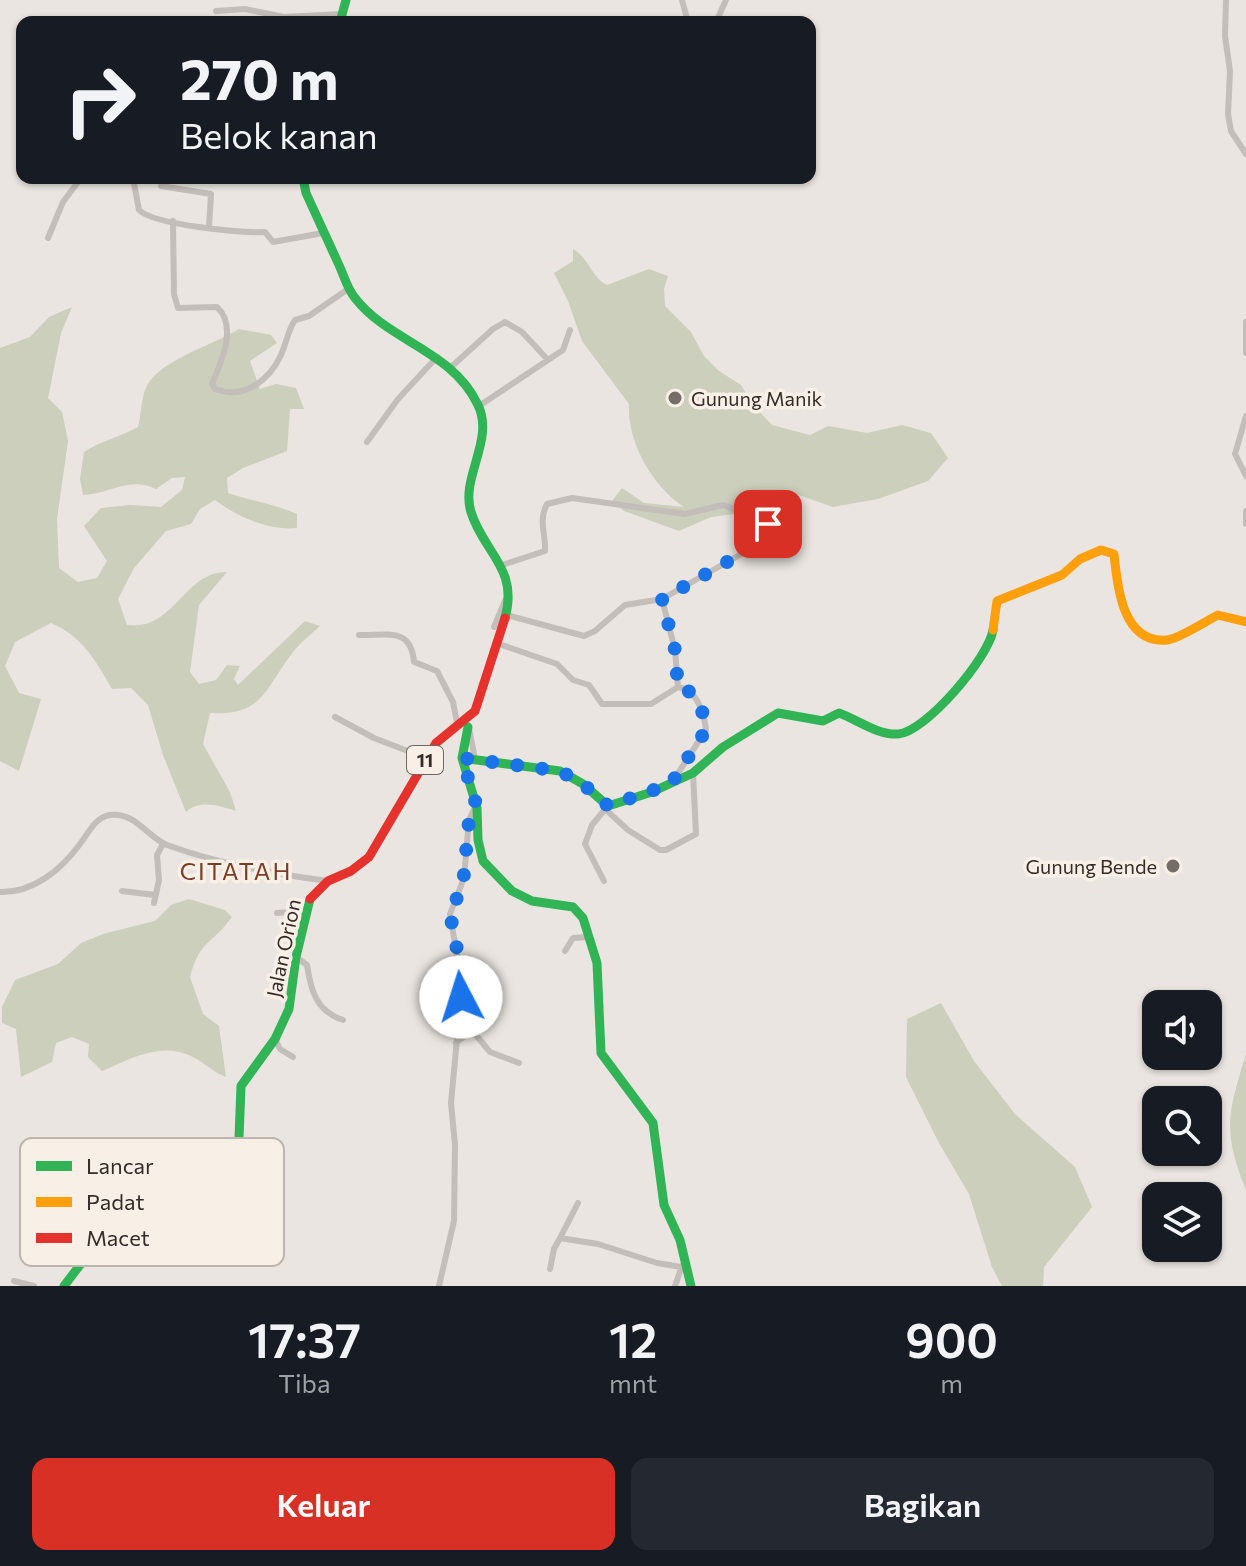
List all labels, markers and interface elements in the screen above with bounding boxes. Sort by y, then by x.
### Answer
text: 270 m [180,43,339,112]
icon: right [48,48,152,152]
text: Belok kanan [180,112,378,156]
place label: Gunung Manik [691,386,823,410]
marker: Gunung Manik [666,389,684,407]
pin [734,490,802,558]
icon: arrive [746,502,790,546]
road number: 11 [407,746,443,774]
place label: Gunung Bende [1025,854,1157,878]
district label: CITATAH [180,856,292,885]
marker: Gunung Bende [1164,857,1182,875]
street label: Jalan Orion [261,897,305,999]
position arrow [419,955,503,1039]
map controls [1142,990,1222,1262]
button: sound [1142,990,1222,1070]
button: search [1142,1086,1222,1166]
legend [20,1138,284,1266]
text: Lancar [86,1152,154,1179]
button: layers [1142,1182,1222,1262]
text: Padat [86,1188,145,1215]
text: Macet [86,1224,150,1251]
text: 17:37 [248,1309,361,1368]
text: 12 [609,1309,657,1368]
text: 900 [905,1309,998,1368]
text: Tiba [278,1367,331,1398]
text: mnt [609,1367,657,1398]
text: m [940,1367,963,1398]
button: Keluar [32,1458,615,1550]
button: Bagikan [631,1458,1214,1550]

